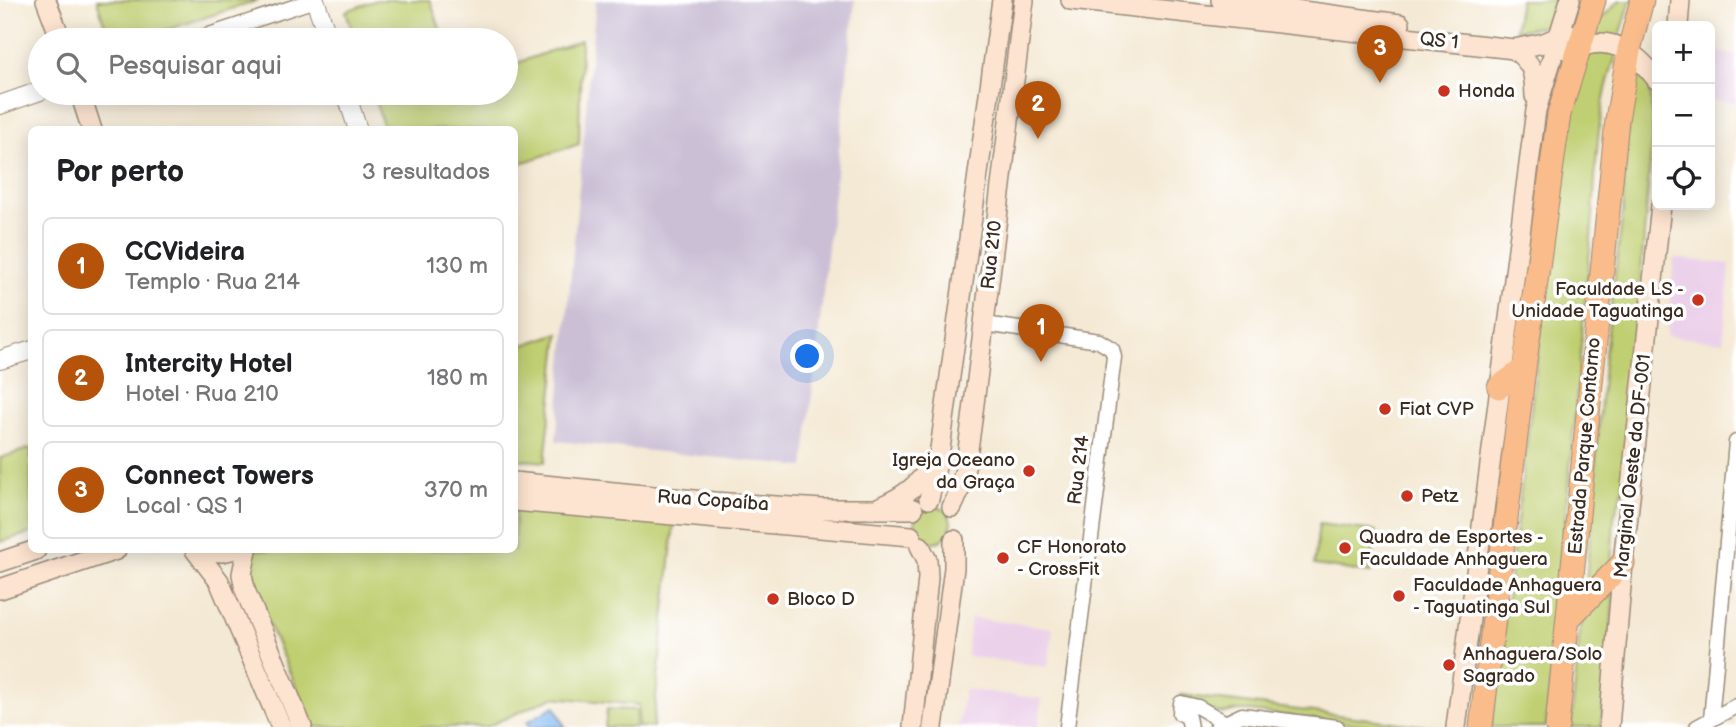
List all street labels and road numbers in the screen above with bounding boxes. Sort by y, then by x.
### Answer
street label: QS 1 [1419,28,1459,54]
street label: Rua 210 [977,219,1007,291]
street label: Estrada Parque Contorno [1564,337,1606,555]
street label: Marginal Oeste da DF-001 [1610,353,1656,579]
street label: Rua 214 [1063,434,1095,506]
street label: Rua Copaíba [656,486,770,516]

